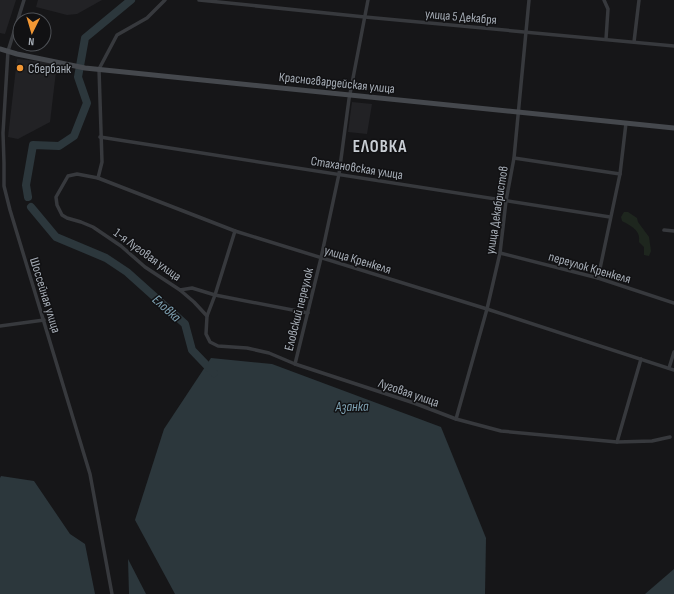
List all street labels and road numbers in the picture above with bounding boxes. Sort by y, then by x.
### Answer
street label: улица 5 Декабря [424,6,497,28]
street label: Красногвардейская улица [278,69,396,97]
street label: Стахановская улица [310,153,404,183]
street label: улица Декабристов [482,165,512,255]
street label: 1-я Луговая улица [110,225,184,285]
street label: улица Кренкеля [322,242,393,278]
street label: переулок Кренкеля [547,249,633,287]
street label: Шоссейная улица [26,256,64,335]
street label: Еловский переулок [281,266,317,352]
street label: Луговая улица [375,375,441,411]

